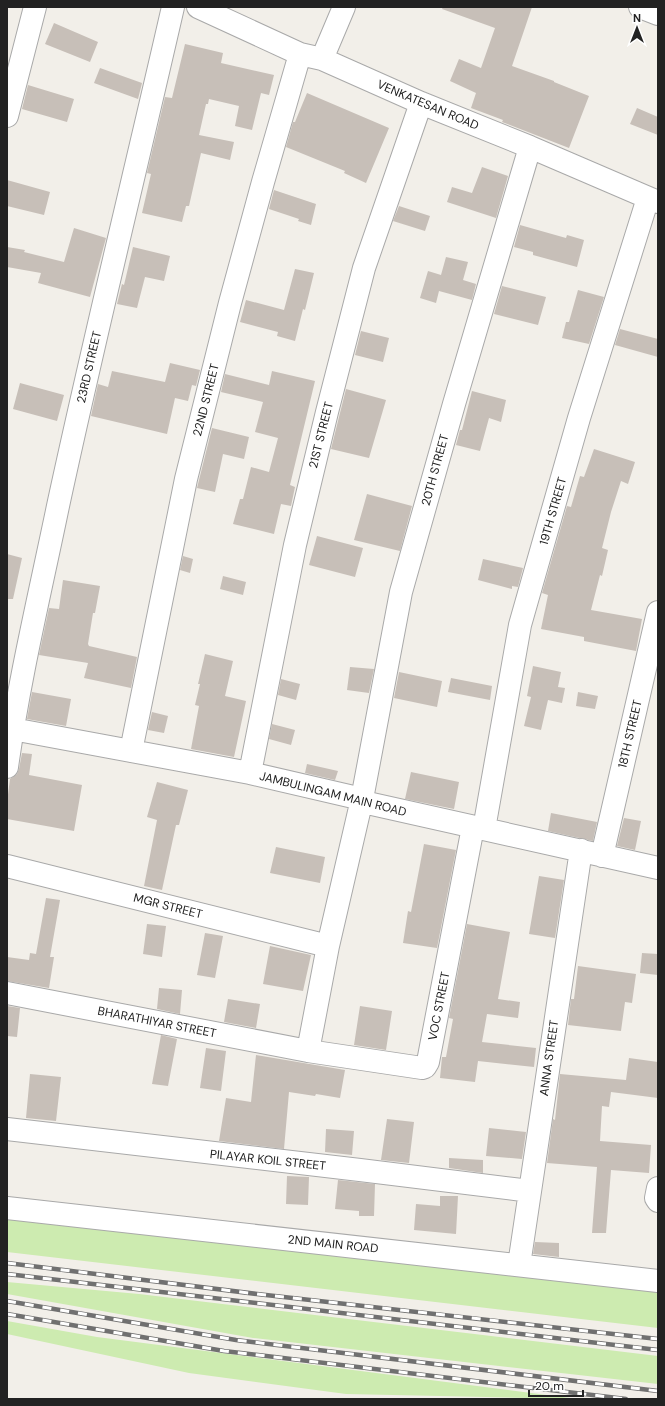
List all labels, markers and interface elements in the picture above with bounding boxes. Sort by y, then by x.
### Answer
north arrow [617,8,657,48]
text: N [633,11,641,25]
street label: VENKATESAN ROAD [375,76,481,134]
street label: 23RD STREET [73,329,105,405]
street label: 22ND STREET [189,362,223,438]
street label: 21ST STREET [305,400,337,470]
street label: 20TH STREET [418,432,452,508]
street label: 19TH STREET [536,475,570,547]
street label: 18TH STREET [614,698,646,770]
street label: JAMBULINGAM MAIN ROAD [258,768,408,820]
street label: MGR STREET [132,890,204,922]
street label: VOC STREET [424,970,454,1042]
street label: BHARATHIYAR STREET [96,1003,218,1041]
street label: ANNA STREET [536,1019,562,1097]
street label: PILAYAR KOIL STREET [209,1146,327,1174]
street label: 2ND MAIN ROAD [287,1231,379,1257]
scale bar [529,1372,583,1398]
text: 20 m [535,1378,564,1394]

